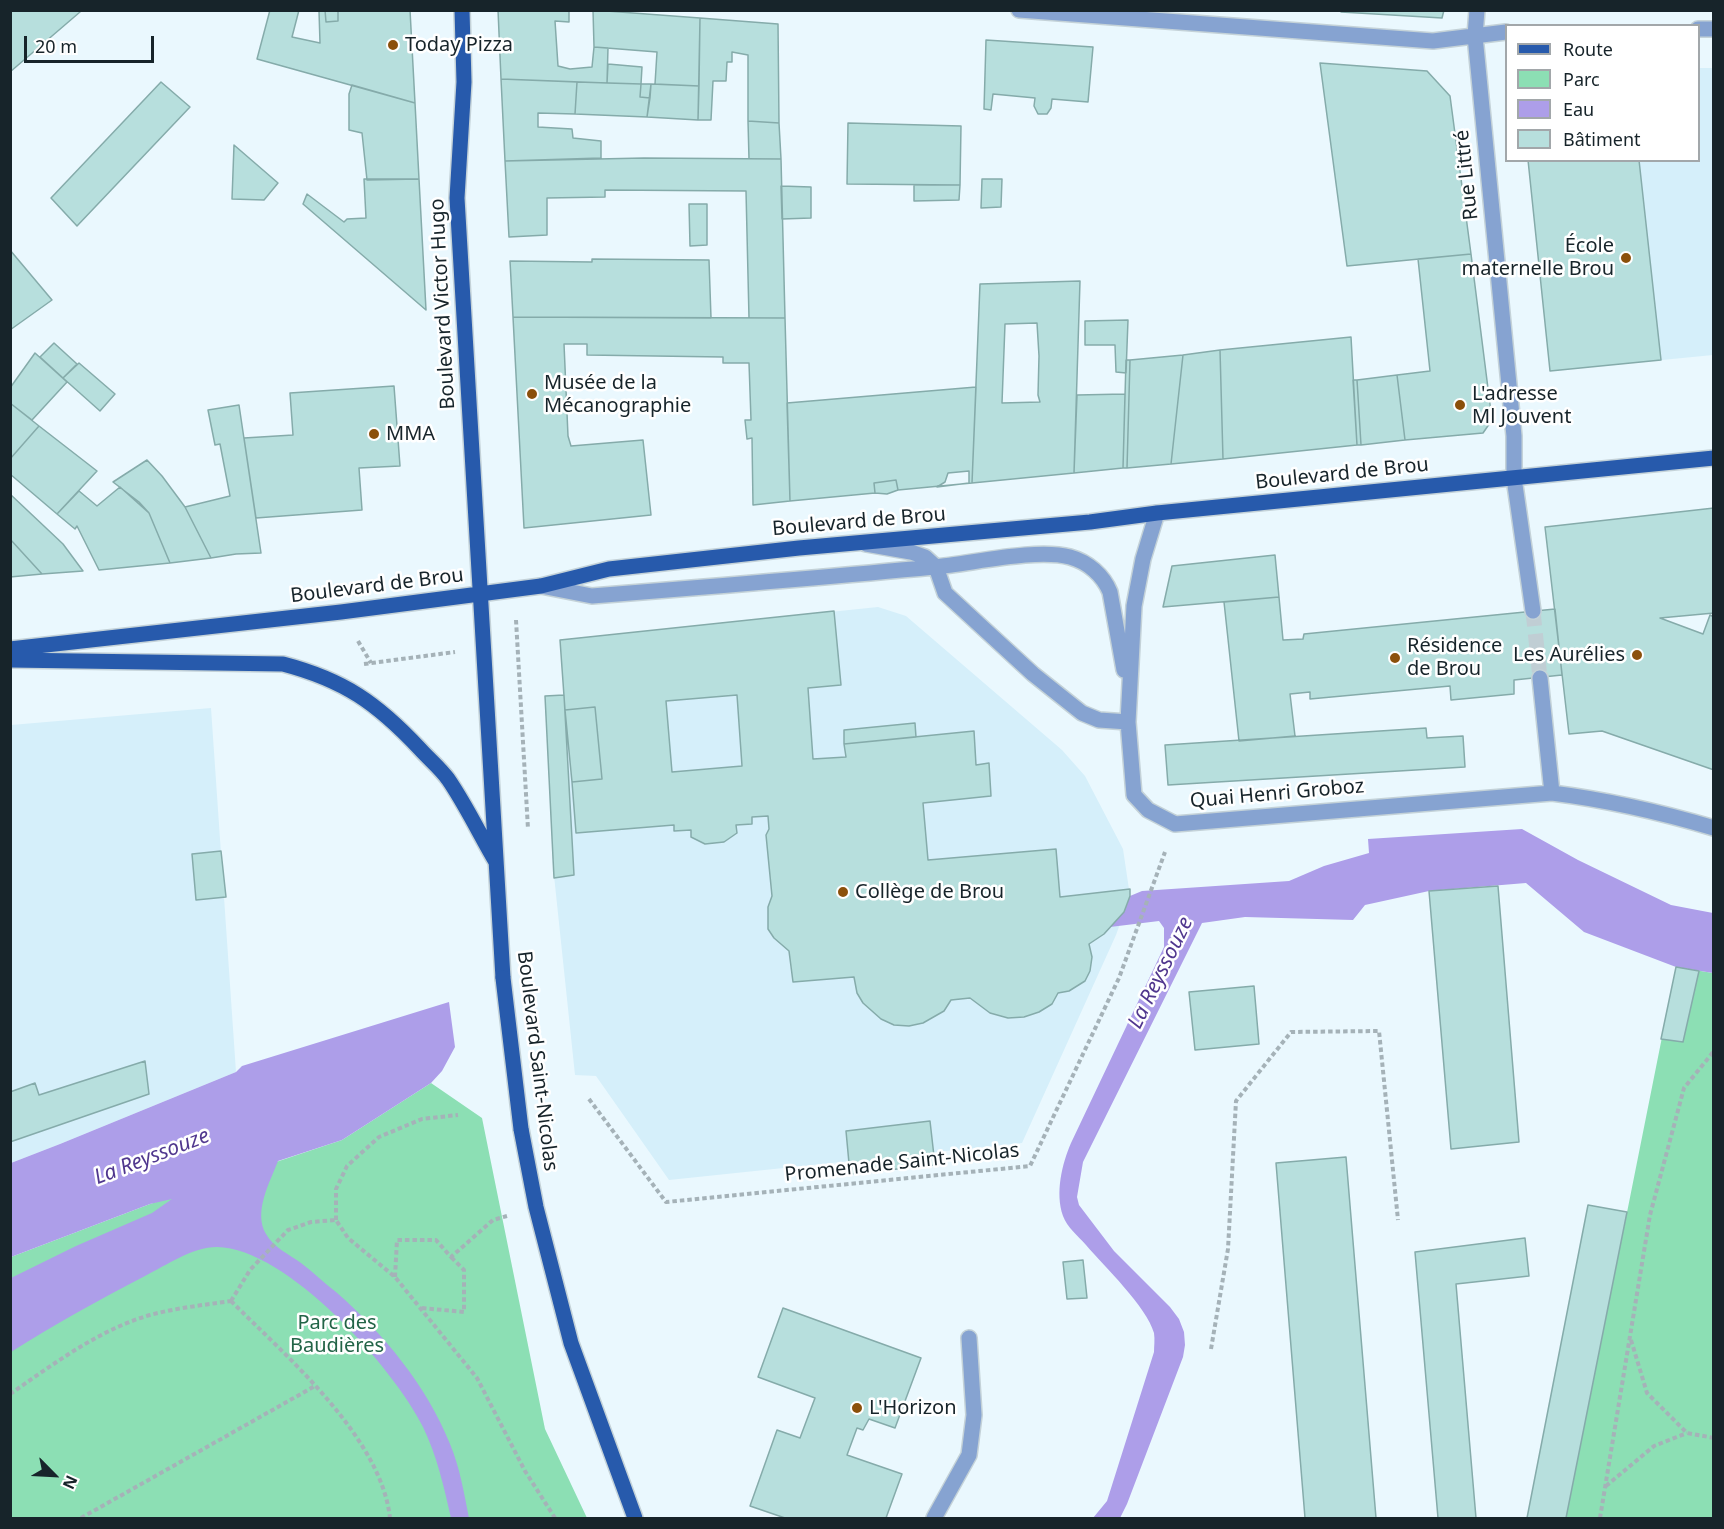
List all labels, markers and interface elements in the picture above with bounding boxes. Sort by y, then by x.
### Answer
scale bar [27,24,158,62]
legend [1505,24,1700,162]
place label: Today Pizza [405,33,513,57]
text: 20 m [35,34,77,58]
text: Route [1563,37,1613,61]
marker: Today Pizza [386,38,400,52]
text: Parc [1563,67,1600,91]
text: Eau [1563,97,1594,121]
text: Bâtiment [1563,127,1641,151]
street label: Rue Littré [1450,129,1484,221]
street label: Boulevard Victor Hugo [425,198,461,410]
place label: École maternelle Brou [1462,234,1614,281]
marker: École maternelle Brou [1619,251,1633,265]
place label: Musée de la Mécanographie [544,371,691,418]
place label: L'adresse Ml Jouvent [1472,382,1571,429]
marker: Musée de la Mécanographie [525,387,539,401]
marker: L'adresse Ml Jouvent [1453,398,1467,412]
place label: MMA [386,422,435,446]
marker: MMA [367,427,381,441]
street label: Boulevard de Brou [1254,453,1430,495]
street label: Boulevard de Brou [771,502,947,542]
street label: Boulevard de Brou [289,563,465,609]
place label: Résidence de Brou [1407,634,1502,681]
place label: Les Aurélies [1513,643,1625,667]
marker: Les Aurélies [1630,648,1644,662]
marker: Résidence de Brou [1388,651,1402,665]
street label: Quai Henri Groboz [1189,774,1365,814]
place label: Collège de Brou [855,880,1004,904]
marker: Collège de Brou [836,885,850,899]
water label: La Reyssouze [1123,913,1199,1033]
street label: Boulevard Saint-Nicolas [512,950,562,1172]
water label: La Reyssouze [91,1124,213,1190]
street label: Promenade Saint-Nicolas [783,1139,1021,1187]
park label: Parc des Baudières [290,1311,384,1358]
place label: L'Horizon [869,1396,957,1420]
marker: L'Horizon [850,1401,864,1415]
north arrow [24,1445,84,1505]
text: N [58,1472,83,1493]

